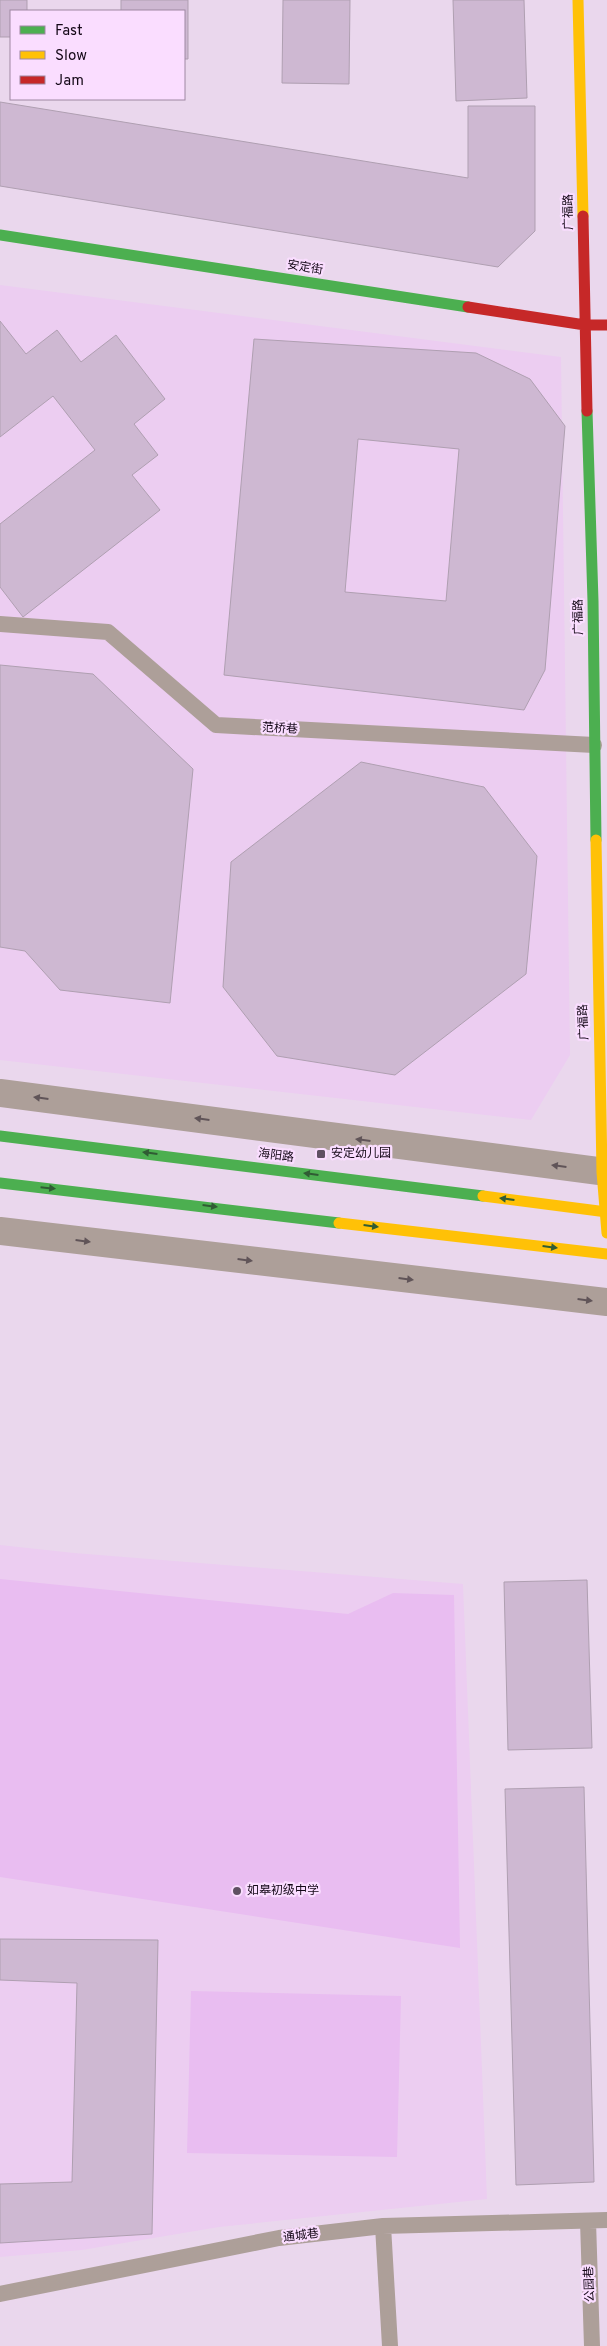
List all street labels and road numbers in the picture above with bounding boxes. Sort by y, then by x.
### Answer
street label: 广福路 [561,194,577,230]
street label: 安定街 [286,257,324,279]
street label: 广福路 [571,599,587,635]
street label: 范桥巷 [262,720,298,738]
street label: 广福路 [575,1004,593,1040]
street label: 海阳路 [257,1146,295,1166]
street label: 通城巷 [282,2226,320,2246]
street label: 公园巷 [581,2266,599,2302]

